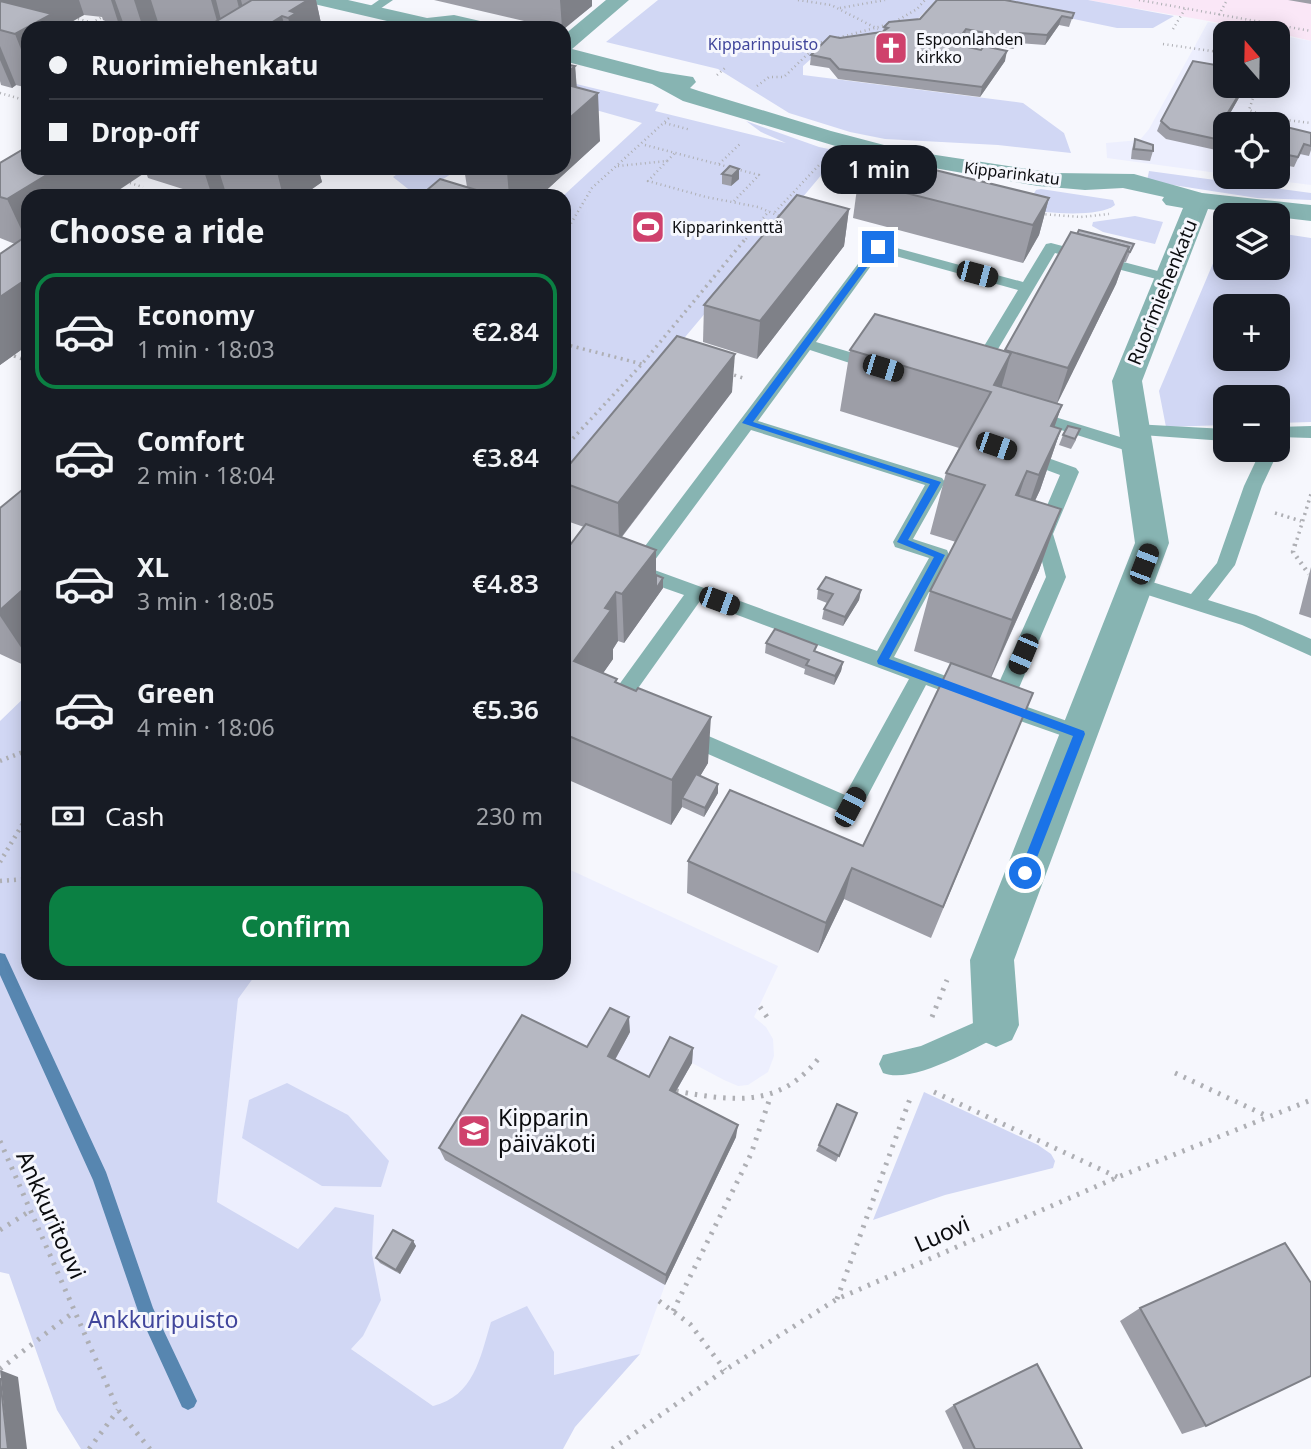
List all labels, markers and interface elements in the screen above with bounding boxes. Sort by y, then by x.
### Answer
north arrow [1213,21,1290,98]
map controls [1213,21,1290,462]
place label: Espoonlahden kirkko [916,28,1023,68]
church icon: Espoonlahden kirkko [872,29,910,67]
park label: Kipparinpuisto [708,33,818,55]
text: Ruorimiehenkatu [91,47,318,83]
button: locate [1213,112,1290,189]
text: Drop-off [91,114,198,150]
callout: 1 min [820,146,936,194]
text: 1 min [848,153,910,185]
street label: Kipparinkatu [963,156,1061,190]
button: layers [1213,203,1290,280]
sports icon: Kipparinkenttä [629,208,667,246]
text: Choose a ride [49,209,265,252]
street label: Ruorimiehenkatu [1121,215,1203,369]
place label: Kipparinkenttä [672,216,783,238]
route end [862,231,894,263]
car [954,258,1001,290]
button: + [1213,294,1290,371]
text: Economy [137,297,255,333]
icon: car [53,300,116,363]
text: €2.84 [472,313,539,349]
text: 1 min · 18:03 [137,333,275,365]
car [860,352,907,384]
button: − [1213,385,1290,462]
text: Comfort [137,423,245,459]
icon: car [53,426,116,489]
car [973,429,1020,463]
text: €3.84 [472,439,539,475]
text: 2 min · 18:04 [137,459,275,491]
car [1127,541,1162,587]
text: XL [137,549,169,585]
icon: car [53,552,116,615]
text: €4.83 [472,565,539,601]
car [696,584,743,618]
text: 3 min · 18:05 [137,585,275,617]
car [1006,631,1041,677]
text: Green [137,675,215,711]
icon: car [53,678,116,741]
text: €5.36 [472,691,539,727]
text: 4 min · 18:06 [137,711,275,743]
car [831,784,870,830]
icon: cash [49,797,87,835]
text: Cash [105,798,165,834]
text: 230 m [476,800,543,832]
route start [1009,857,1041,889]
button: Confirm [49,886,543,966]
place label: Kipparin päiväkoti [498,1101,596,1159]
school or university icon: Kipparin päiväkoti [455,1112,493,1150]
street label: Ankkuritouvi [9,1145,94,1284]
street label: Luovi [909,1207,974,1259]
park label: Ankkuripuisto [88,1303,238,1335]

